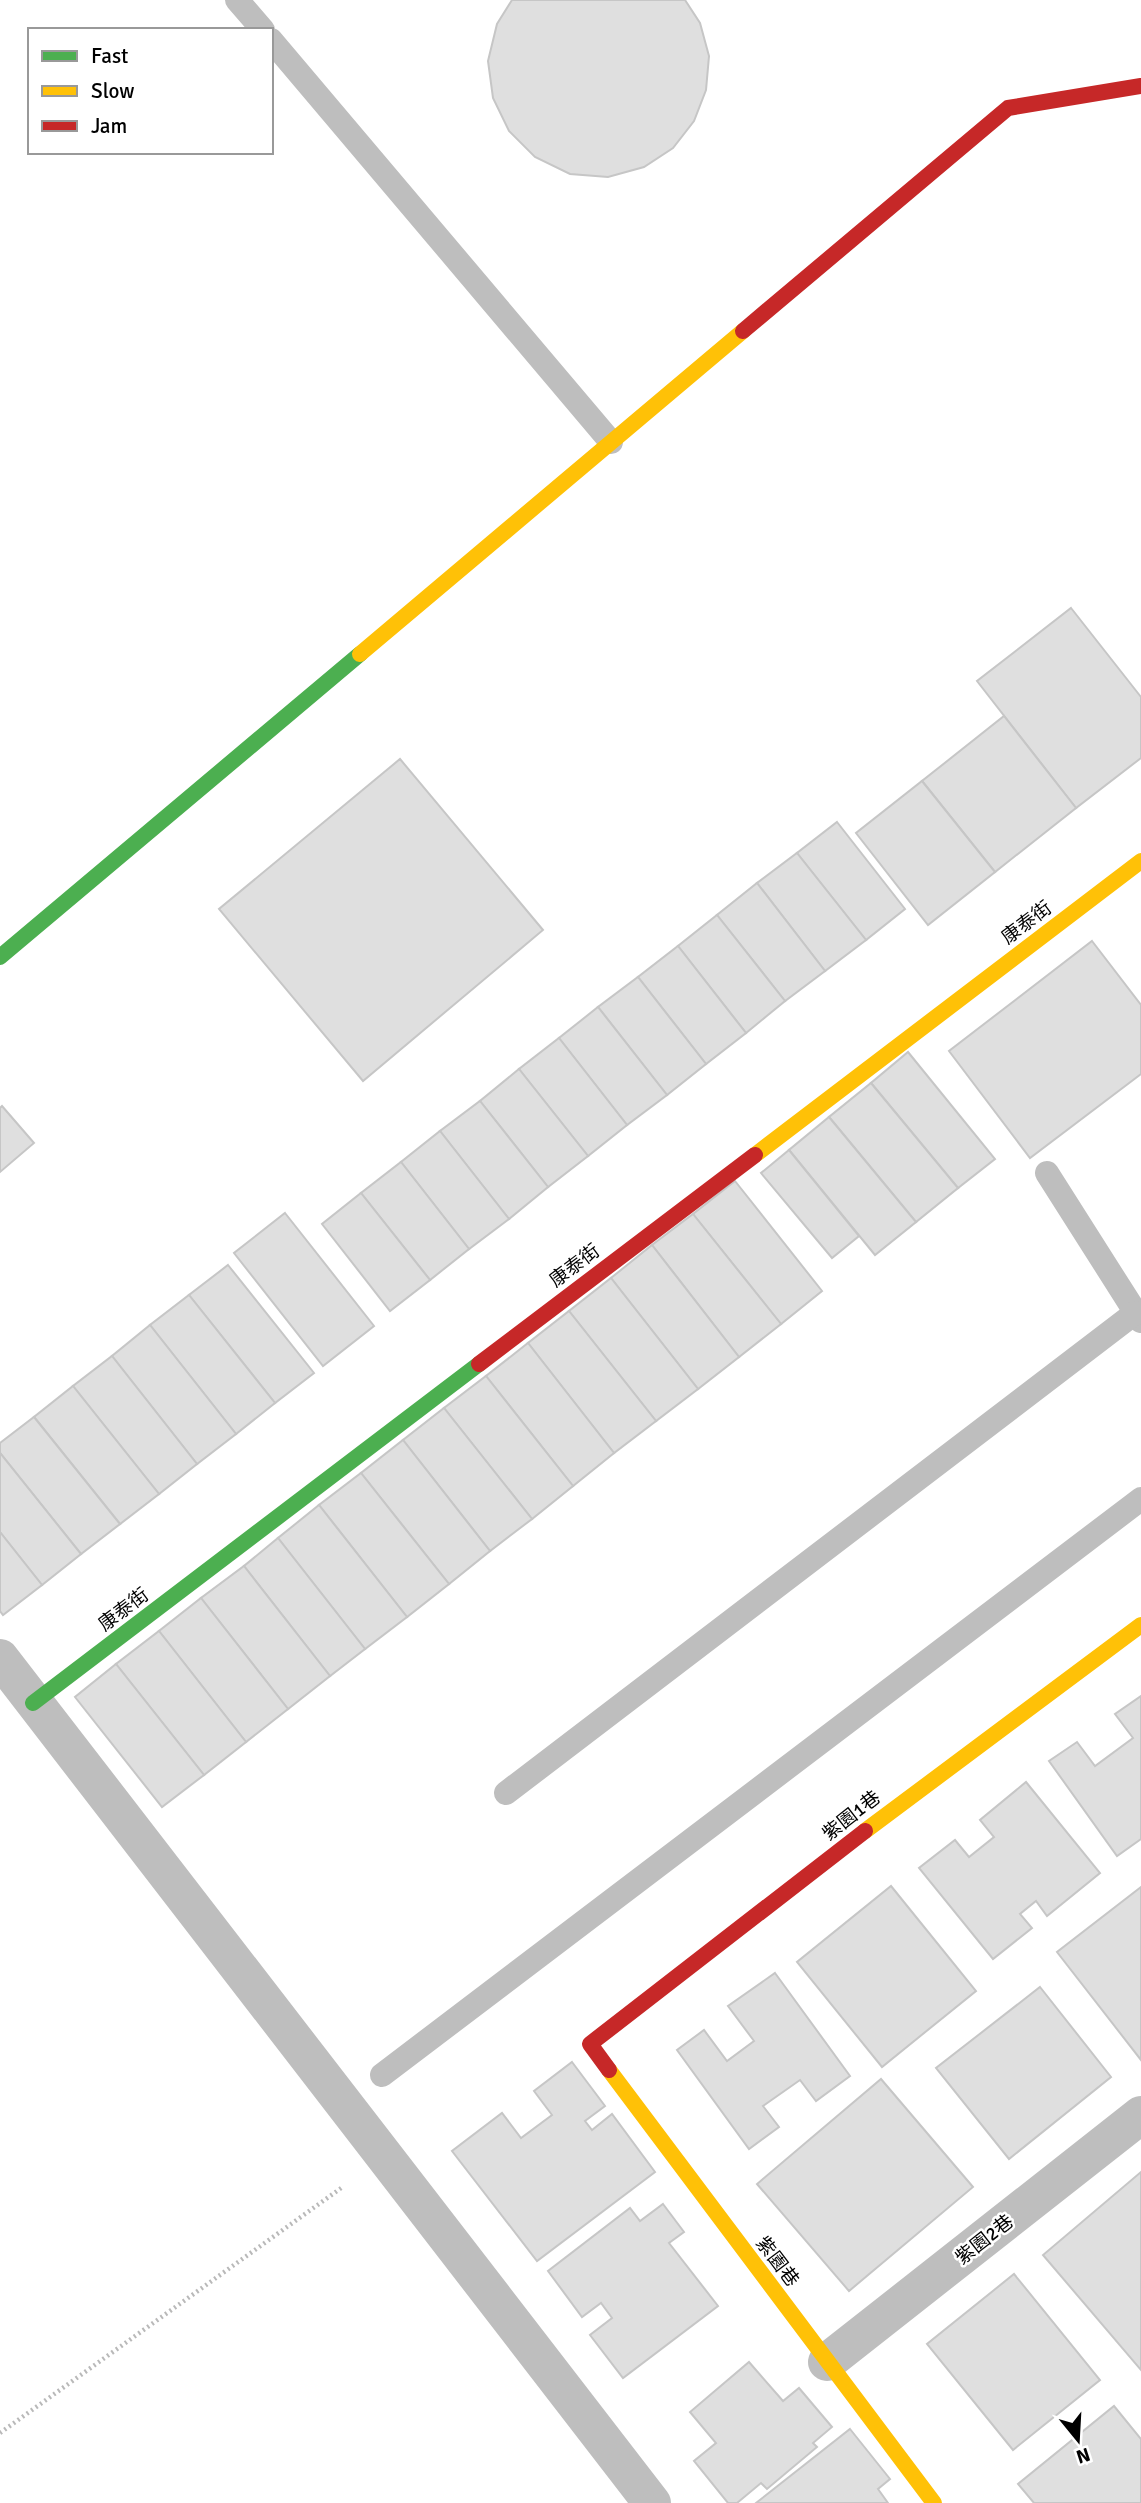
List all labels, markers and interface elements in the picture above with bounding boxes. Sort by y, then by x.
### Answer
legend [28,28,273,154]
text: Fast [91,43,128,69]
text: Slow [91,78,135,104]
text: Jam [91,113,127,139]
street label: 康泰街 [997,896,1057,950]
street label: 康泰街 [545,1239,605,1293]
street label: 康泰街 [94,1583,154,1637]
street label: 紫園1巷 [818,1786,886,1846]
street label: 紫園2巷 [951,2210,1019,2270]
street label: 紫園巷 [750,2232,804,2292]
north arrow [1043,2405,1113,2475]
text: N [1073,2442,1093,2469]

